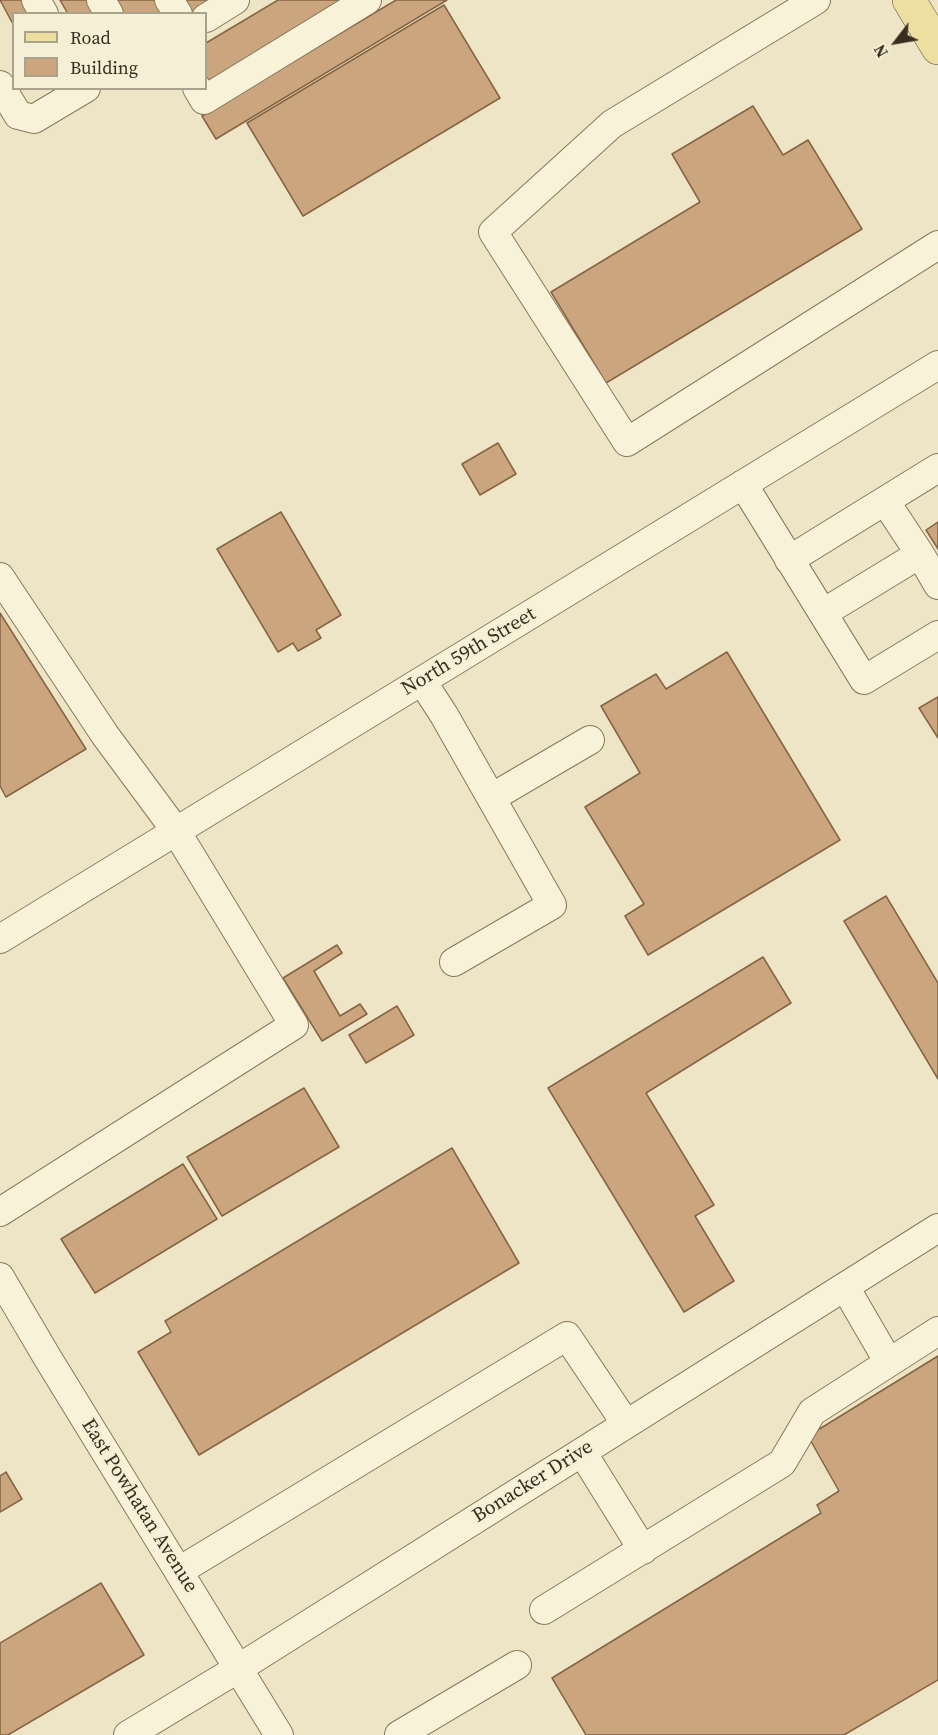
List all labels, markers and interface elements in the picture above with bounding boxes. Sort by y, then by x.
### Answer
legend [12,12,207,90]
north arrow [866,12,926,72]
text: Road [70,25,111,50]
text: N [868,41,893,62]
text: Building [70,55,138,80]
street label: North 59th Street [398,602,540,702]
street label: East Powhatan Avenue [76,1415,202,1597]
street label: Bonacker Drive [468,1435,598,1529]

